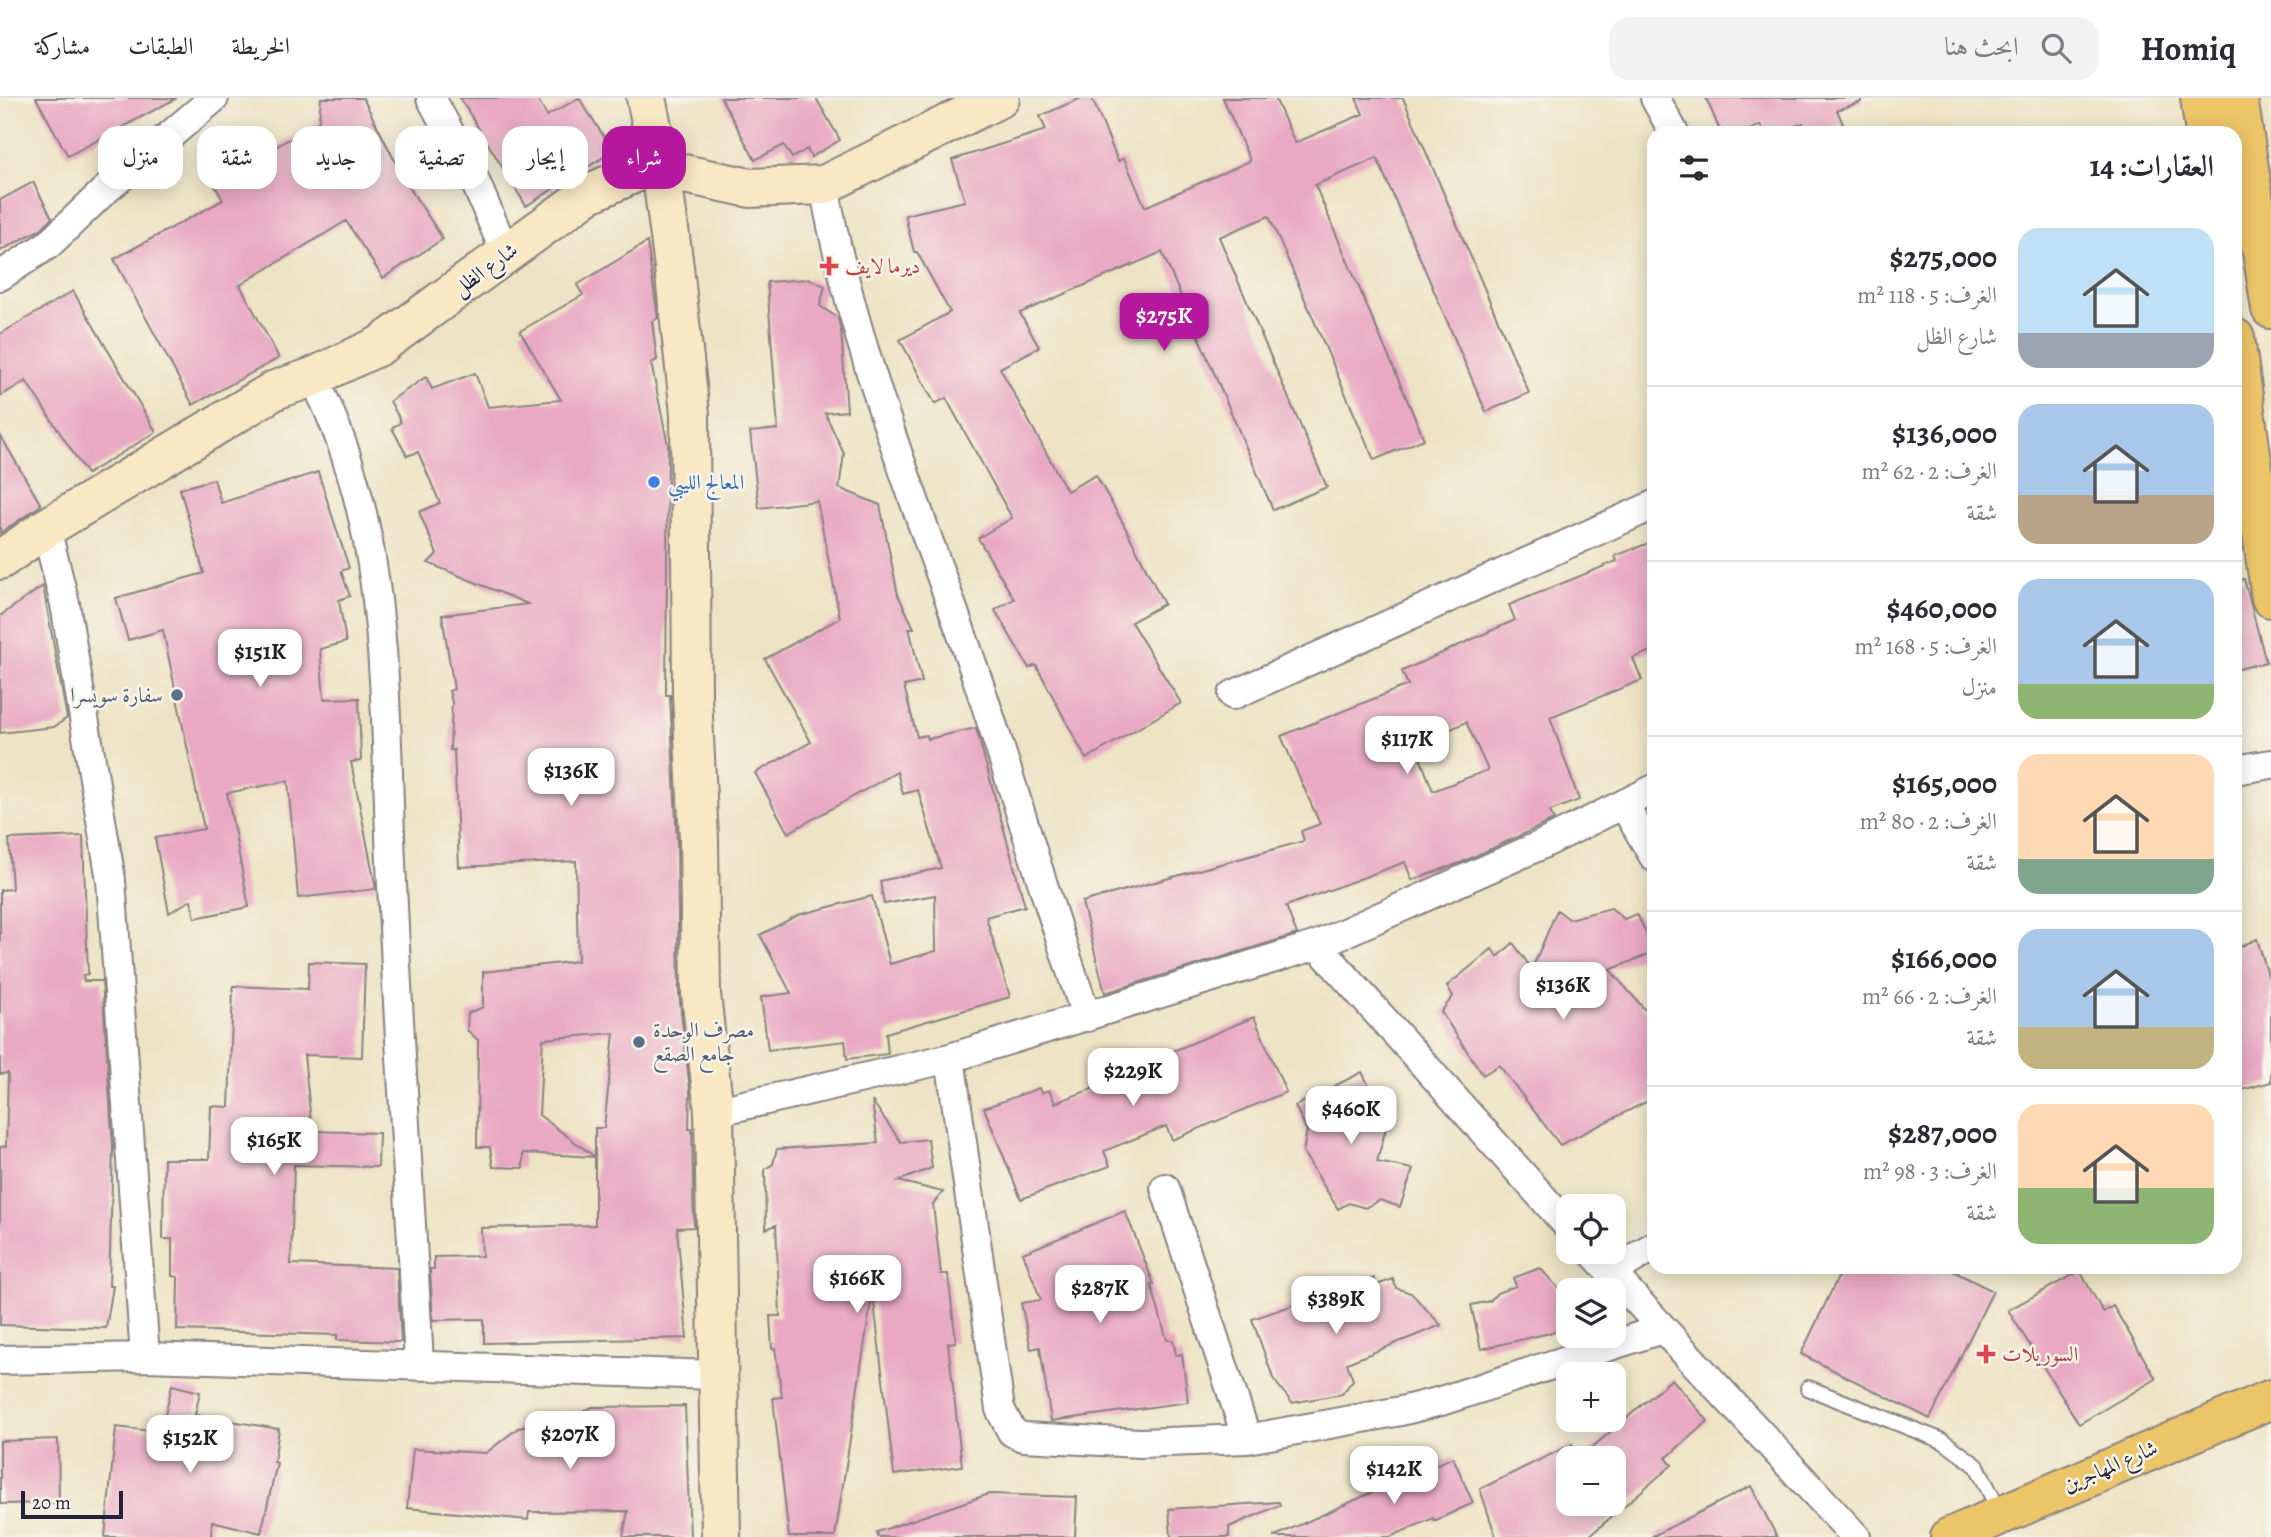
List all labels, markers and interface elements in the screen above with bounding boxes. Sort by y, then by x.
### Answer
search box [1609,17,2099,80]
text: Homiq [2141,26,2236,71]
text: ابحث هنا [1944,29,2019,64]
icon: search [2037,29,2075,67]
text: مشاركة [35,30,90,62]
text: الطبقات [128,30,194,62]
text: الخريطة [232,30,290,62]
chip: منزل [98,126,183,189]
chip: شقة [197,126,277,189]
chip: جديد [291,126,381,189]
chip: تصفية [395,126,488,189]
chip: إيجار [502,126,588,189]
chip: شراء [602,126,686,189]
text: العقارات: 14 [2090,146,2214,186]
icon: filters [1675,149,1713,187]
street label: شارع الظل [447,236,525,305]
text: $275,000 [1890,237,1997,277]
place label: ديرما لايف [845,252,920,280]
marker: ديرما لايف [819,256,839,276]
icon: home [2074,256,2158,340]
text: الغرف: 5 · 118 m² [1857,280,1997,311]
pin: $275K [1115,294,1213,353]
text: $275K [1136,300,1192,331]
text: شارع الظل [1916,321,1997,352]
text: $136,000 [1892,413,1997,453]
icon: home [2074,432,2158,516]
text: الغرف: 2 · 62 m² [1862,456,1997,487]
place label: المعالج الليبي [668,468,744,502]
marker: المعالج الليبي [646,474,662,490]
text: شقة [1967,497,1997,528]
text: $460,000 [1886,588,1997,628]
icon: home [2074,607,2158,691]
pin: $151K [211,630,309,689]
text: الغرف: 5 · 168 m² [1855,631,1997,662]
text: $151K [234,636,286,667]
text: منزل [1962,672,1997,703]
place label: سفارة سويسرا [70,681,163,709]
marker: سفارة سويسرا [169,687,185,703]
pin: $117K [1358,716,1456,776]
text: $117K [1381,723,1433,754]
pin: $136K [522,748,620,808]
text: $136K [544,755,598,786]
text: $165,000 [1892,763,1997,803]
icon: home [2074,782,2158,866]
text: الغرف: 2 · 80 m² [1860,806,1997,837]
text: شقة [1967,847,1997,878]
text: $166,000 [1891,938,1997,978]
icon: home [2074,957,2158,1041]
pin: $136K [1514,962,1612,1022]
text: $136K [1536,969,1590,1000]
text: الغرف: 2 · 66 m² [1862,981,1997,1012]
place label: مصرف الوحدة جامع الصقع [653,1016,754,1073]
text: شقة [1967,1022,1997,1053]
marker: مصرف الوحدة جامع الصقع [631,1034,647,1050]
pin: $229K [1084,1048,1182,1108]
text: $229K [1104,1055,1162,1086]
pin: $460K [1302,1086,1400,1146]
text: $460K [1322,1093,1380,1124]
text: $287,000 [1888,1113,1997,1153]
pin: $165K [225,1118,323,1177]
text: $165K [247,1124,301,1155]
icon: home [2074,1132,2158,1216]
text: الغرف: 3 · 98 m² [1863,1156,1997,1187]
map controls [1556,1194,1626,1516]
button: locate [1556,1194,1626,1264]
text: شقة [1967,1197,1997,1228]
pin: $166K [808,1256,906,1315]
text: $166K [829,1262,885,1293]
pin: $287K [1051,1266,1149,1325]
text: $287K [1071,1272,1129,1303]
pin: $389K [1287,1276,1385,1336]
button: layers [1556,1278,1626,1348]
text: $389K [1307,1283,1365,1314]
place label: السوريلات [2002,1340,2078,1368]
marker: السوريلات [1976,1344,1996,1364]
button: + [1556,1362,1626,1432]
pin: $207K [521,1412,619,1471]
pin: $152K [141,1416,239,1475]
text: $207K [541,1418,599,1449]
text: $152K [163,1422,218,1453]
street label: شارع المهاجرين [2058,1433,2163,1502]
pin: $142K [1345,1446,1443,1506]
button: − [1556,1446,1626,1516]
text: $142K [1366,1453,1422,1484]
scale bar [21,1488,122,1520]
text: 20 m [32,1490,71,1516]

